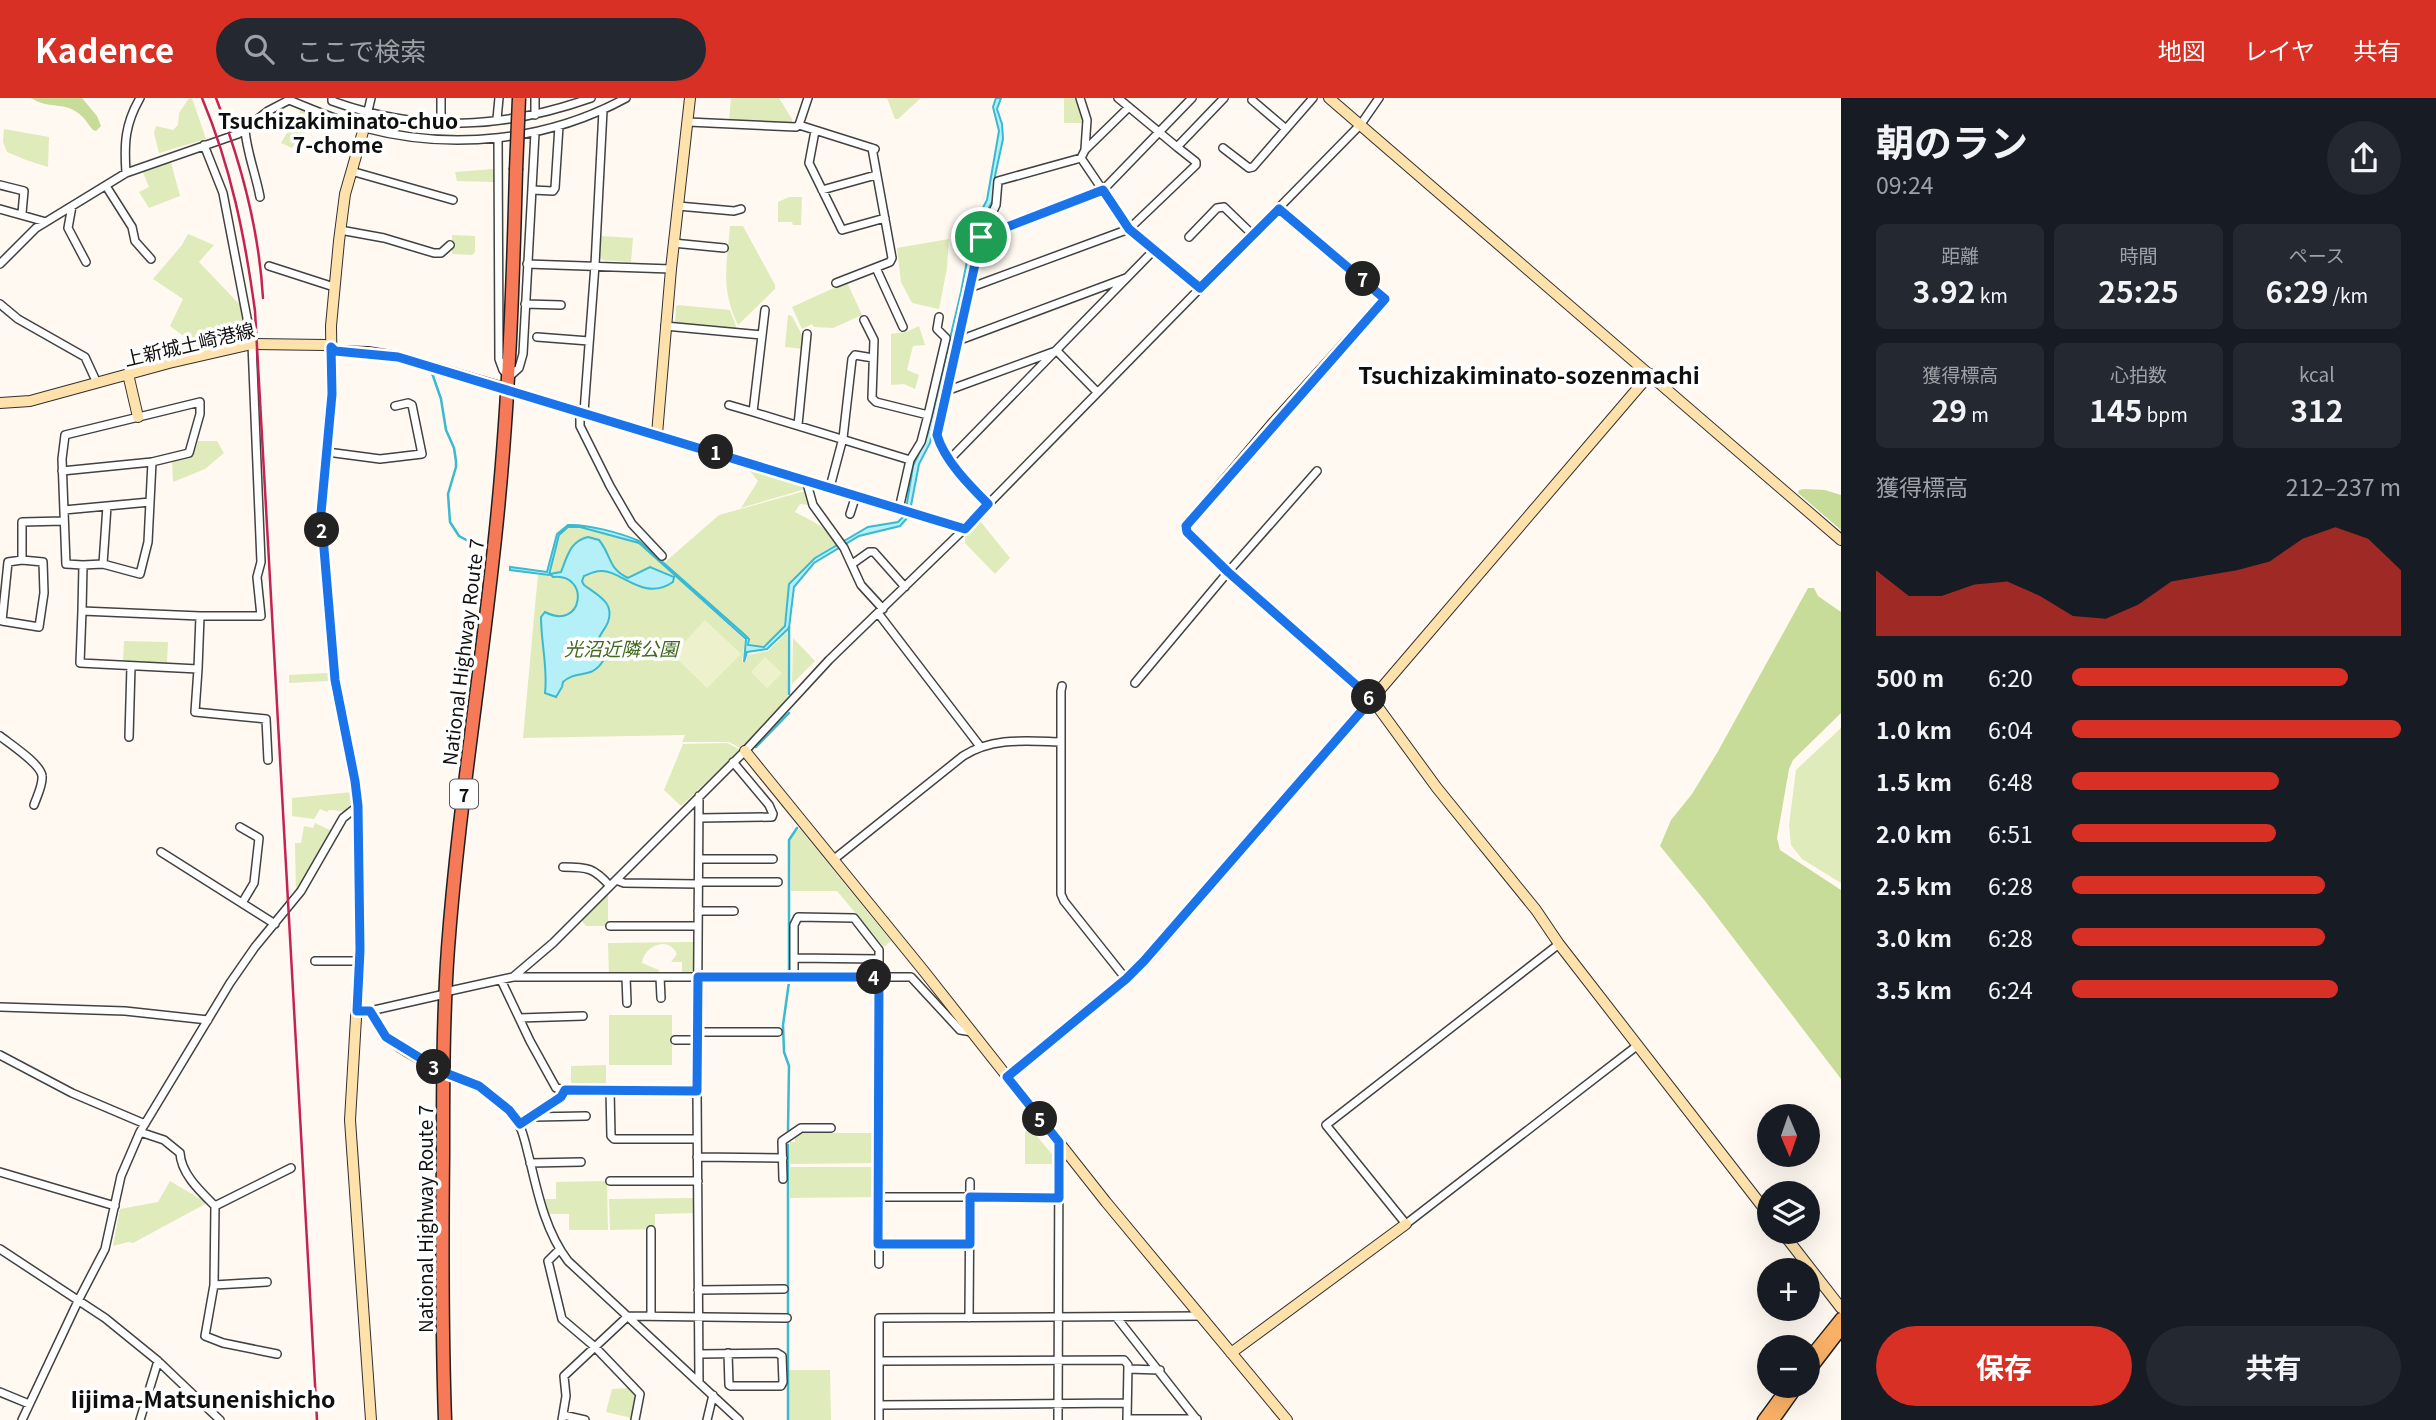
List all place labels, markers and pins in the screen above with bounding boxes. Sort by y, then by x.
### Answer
pin [951,207,1011,267]
pin: 7 [1346,262,1380,296]
pin: 1 [698,434,734,470]
pin: 2 [304,512,340,548]
pin: 6 [1352,680,1386,714]
pin: 4 [856,960,892,994]
pin: 3 [416,1049,452,1084]
pin: 5 [1023,1102,1058,1136]

